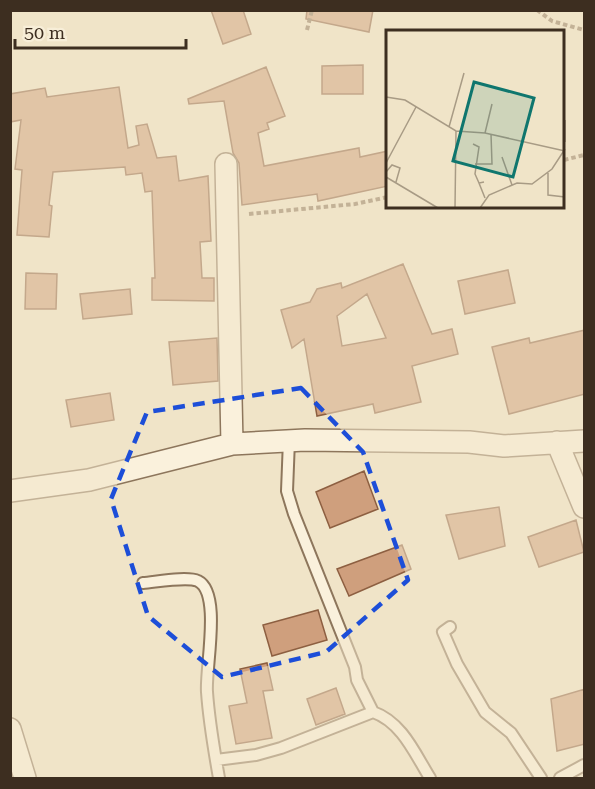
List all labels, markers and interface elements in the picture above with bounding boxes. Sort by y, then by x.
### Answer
scale bar [15,12,186,50]
text: 50 m [24,22,65,43]
inset map [386,30,565,208]

